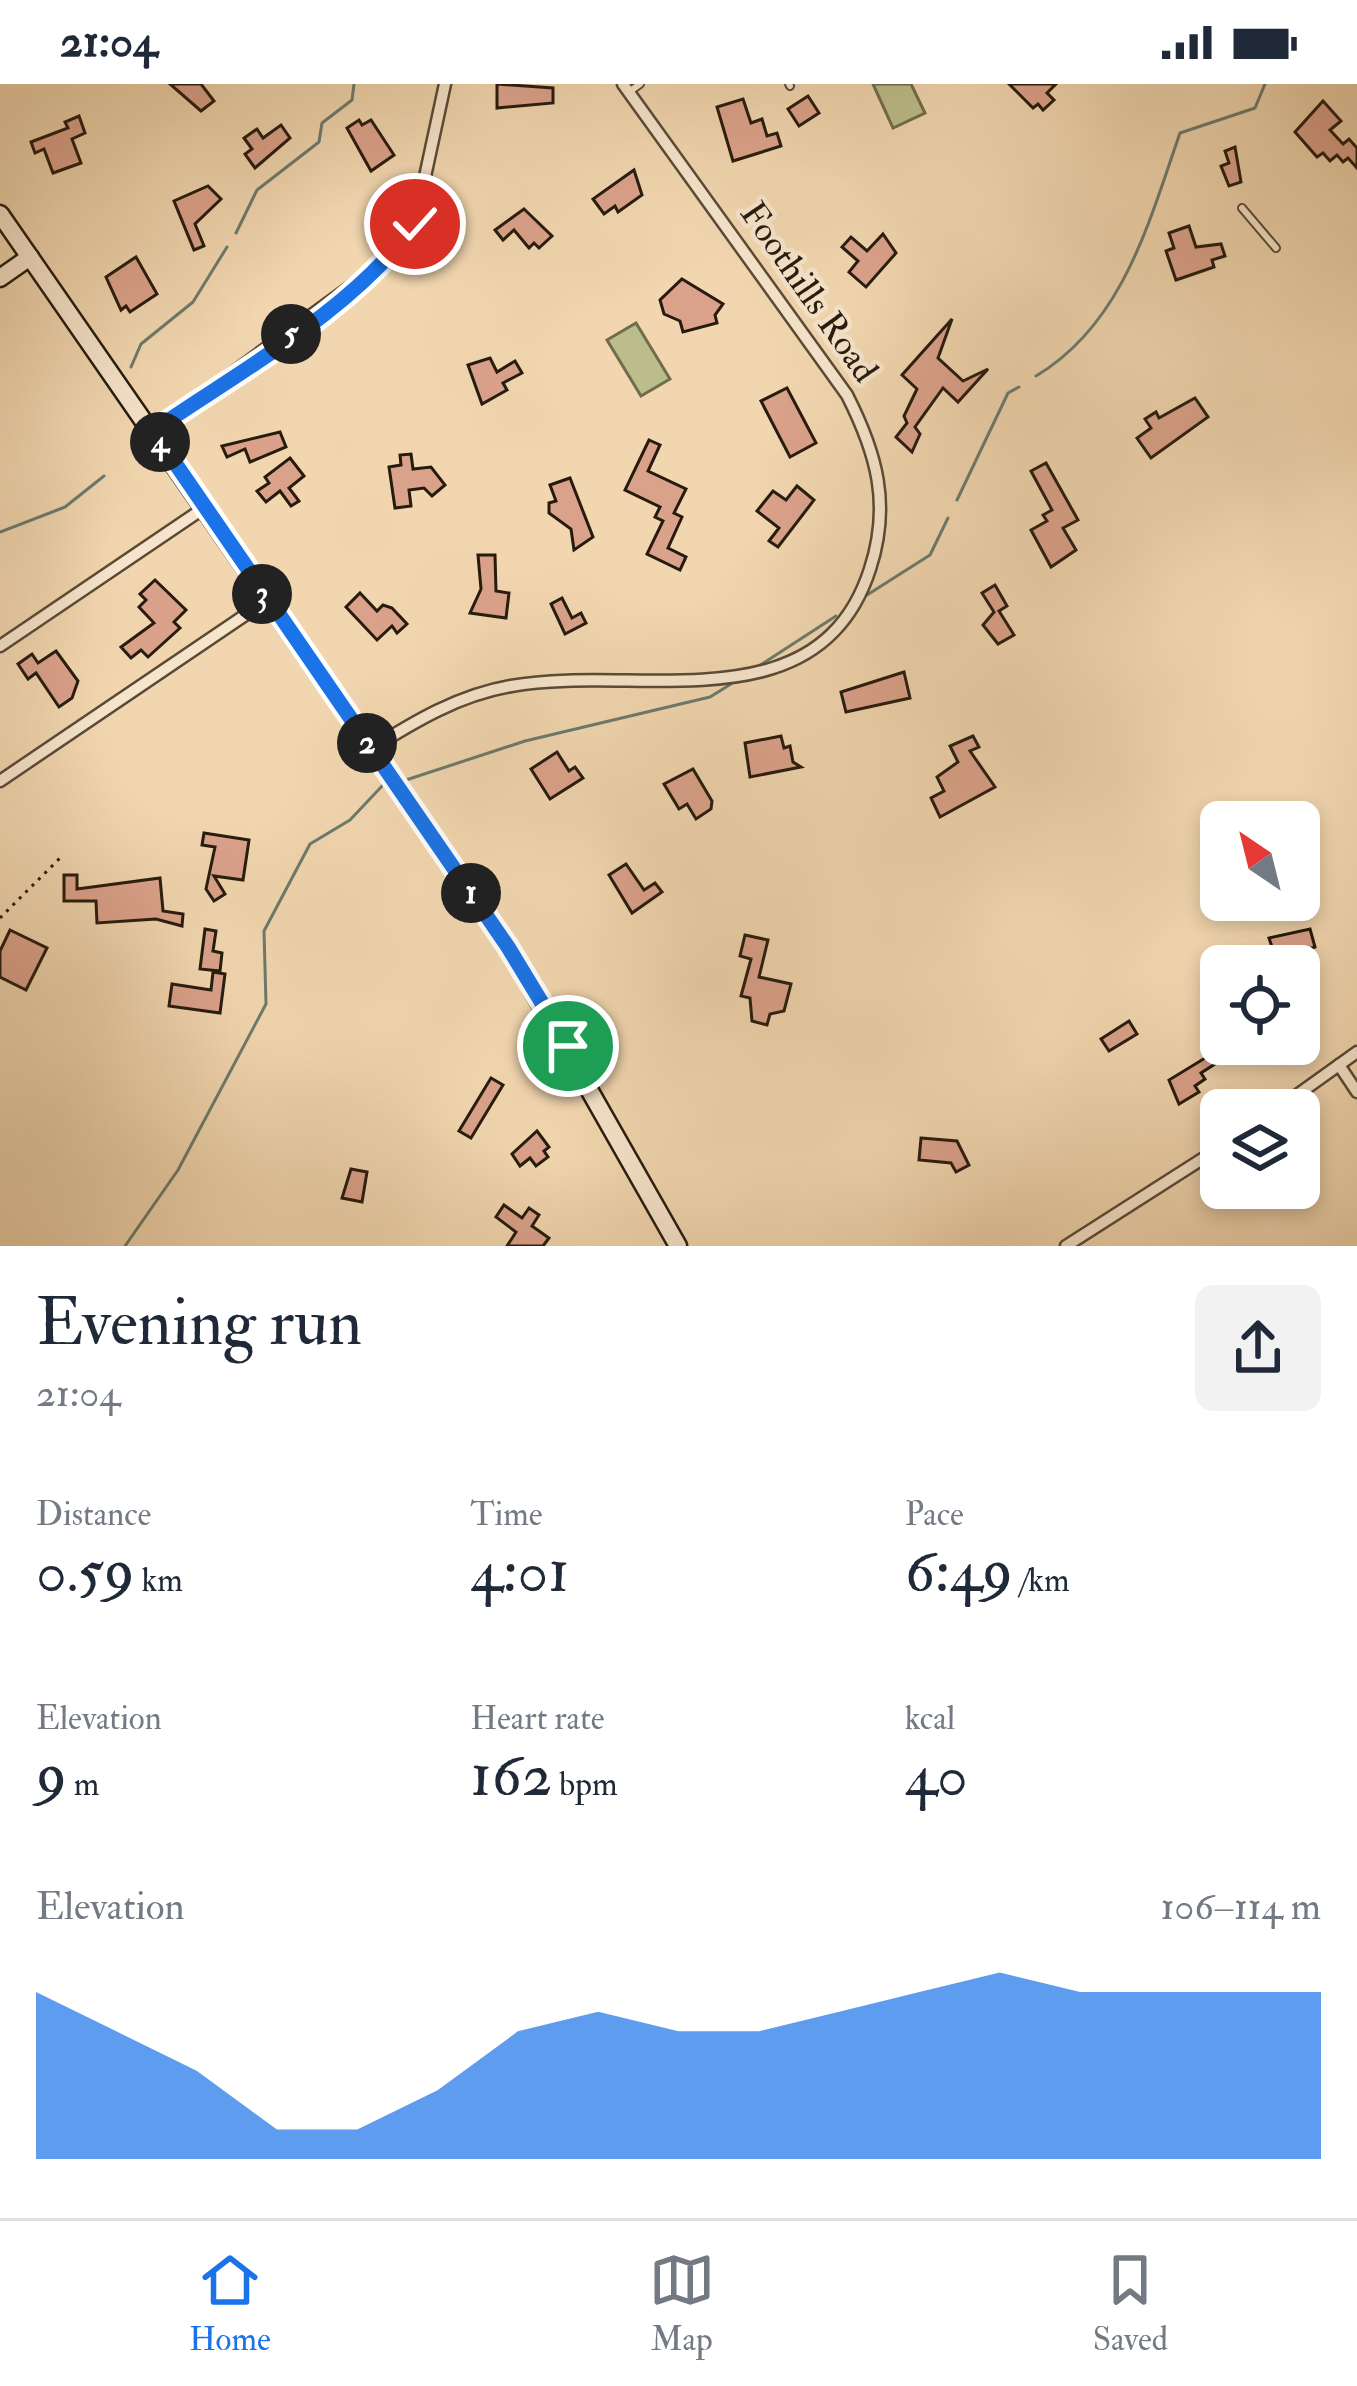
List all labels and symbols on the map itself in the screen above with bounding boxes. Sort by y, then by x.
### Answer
pin [364,173,466,275]
street label: Foothills Road [730,193,888,391]
pin: 5 [261,304,321,364]
pin: 4 [130,412,190,472]
pin: 3 [232,564,292,624]
pin: 2 [337,713,397,773]
north arrow [1200,801,1320,921]
pin: 1 [441,863,501,923]
pin [517,995,619,1097]

